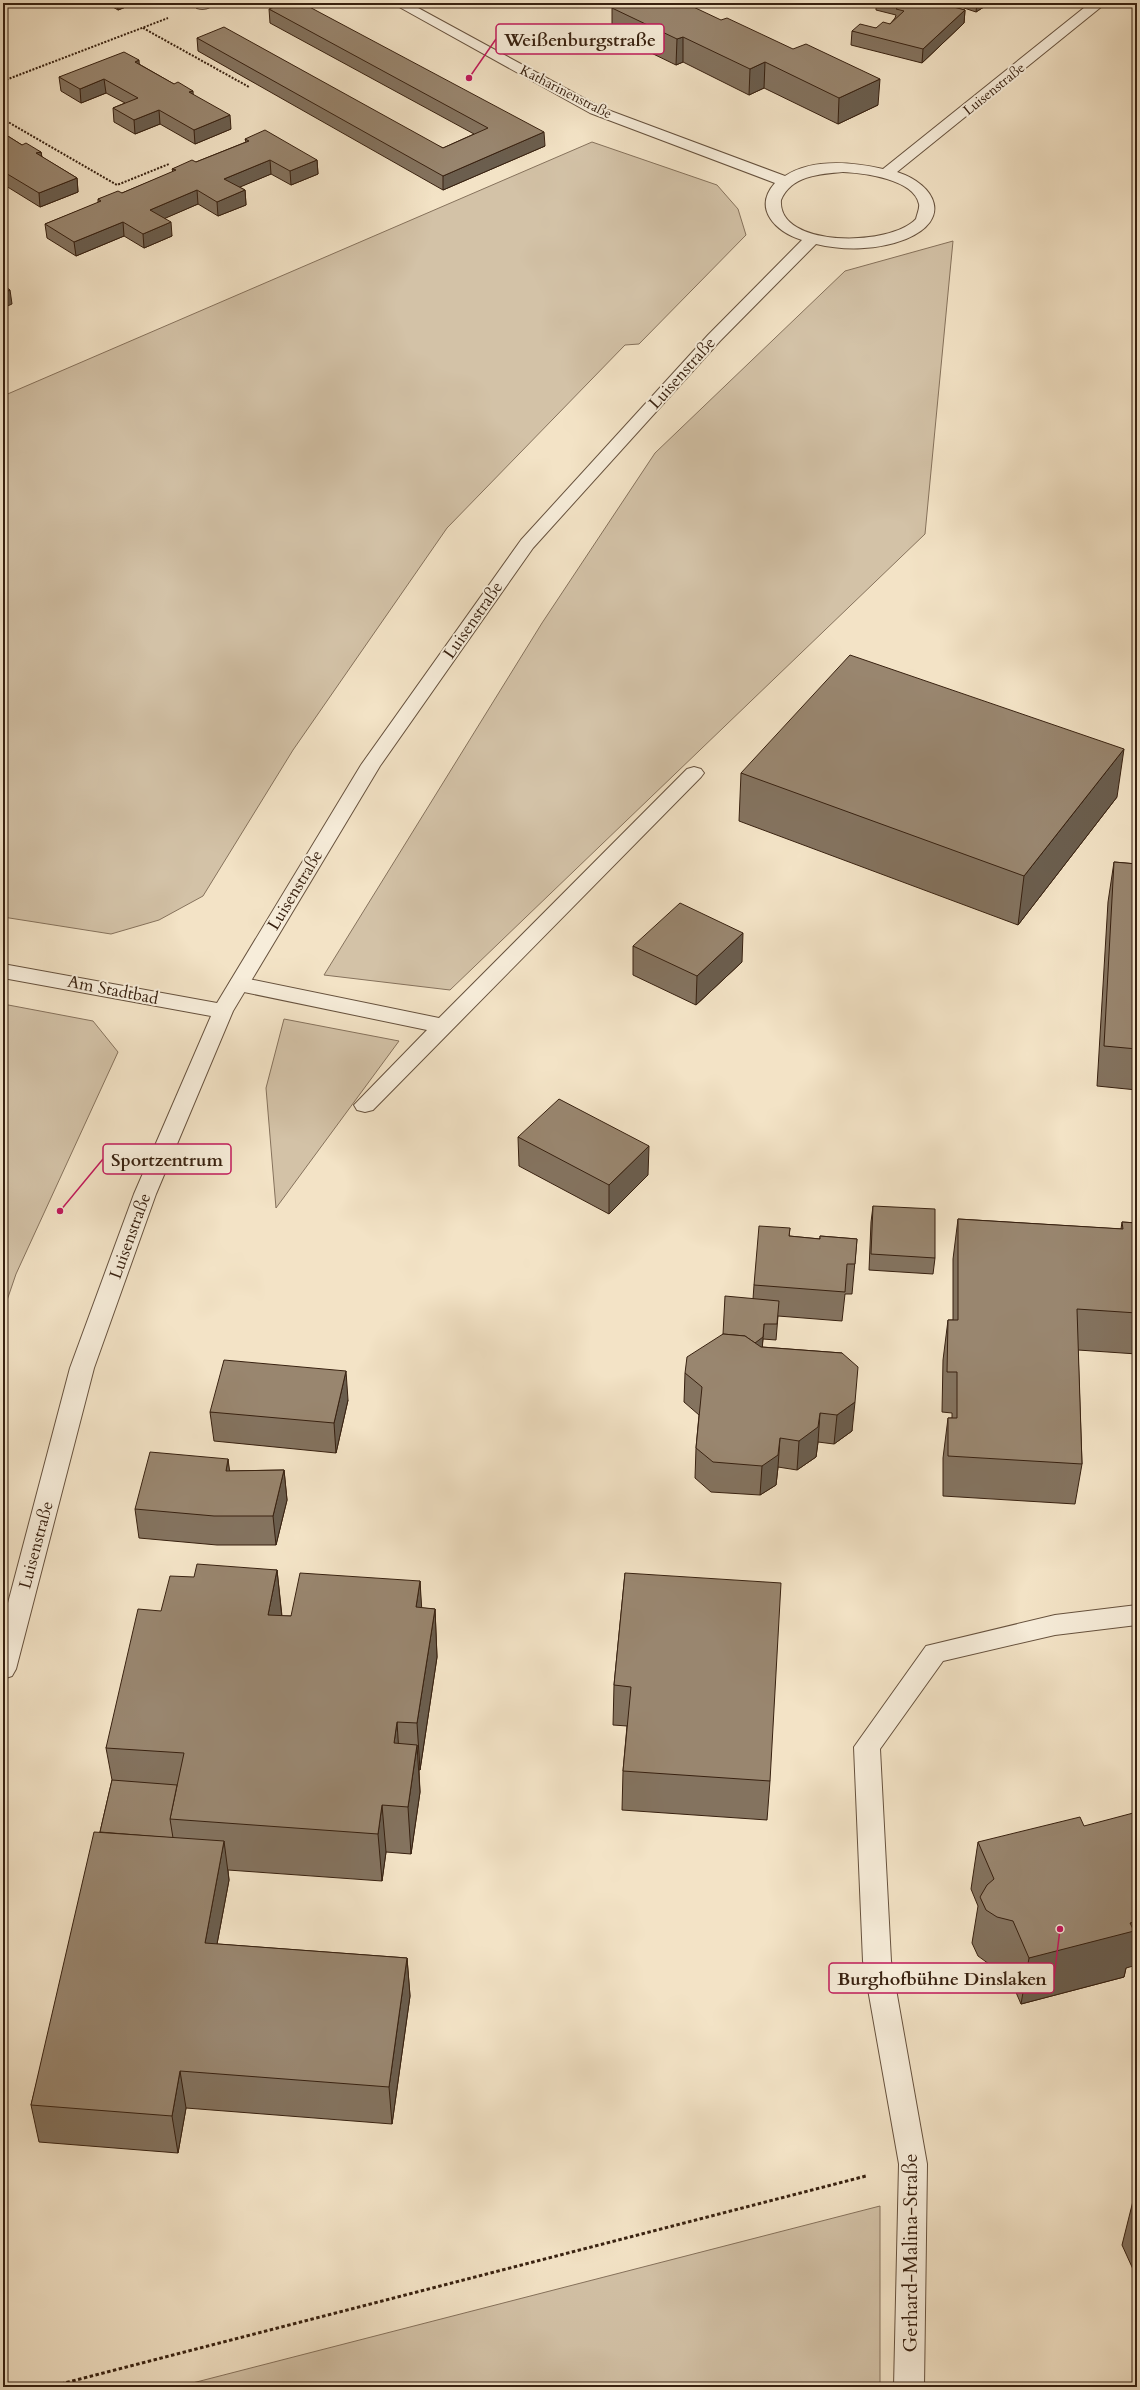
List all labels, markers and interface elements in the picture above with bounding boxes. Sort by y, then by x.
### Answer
callout: Weißenburgstraße [496,24,664,54]
text: Weißenburgstraße [503,28,656,53]
street label: Luisenstraße [959,58,1029,120]
street label: Katharinenstraße [517,61,615,123]
street label: Luisenstraße [643,332,721,414]
street label: Luisenstraße [438,577,508,663]
street label: Luisenstraße [262,846,328,934]
street label: Am Stadtbad [66,970,160,1010]
callout: Sportzentrum [103,1144,231,1174]
text: Sportzentrum [111,1148,223,1173]
street label: Luisenstraße [104,1190,156,1282]
street label: Luisenstraße [13,1499,59,1591]
callout: Burghofbühne Dinslaken [829,1963,1054,1993]
text: Burghofbühne Dinslaken [837,1967,1047,1992]
street label: Gerhard-Malina-Straße [897,2153,924,2353]

